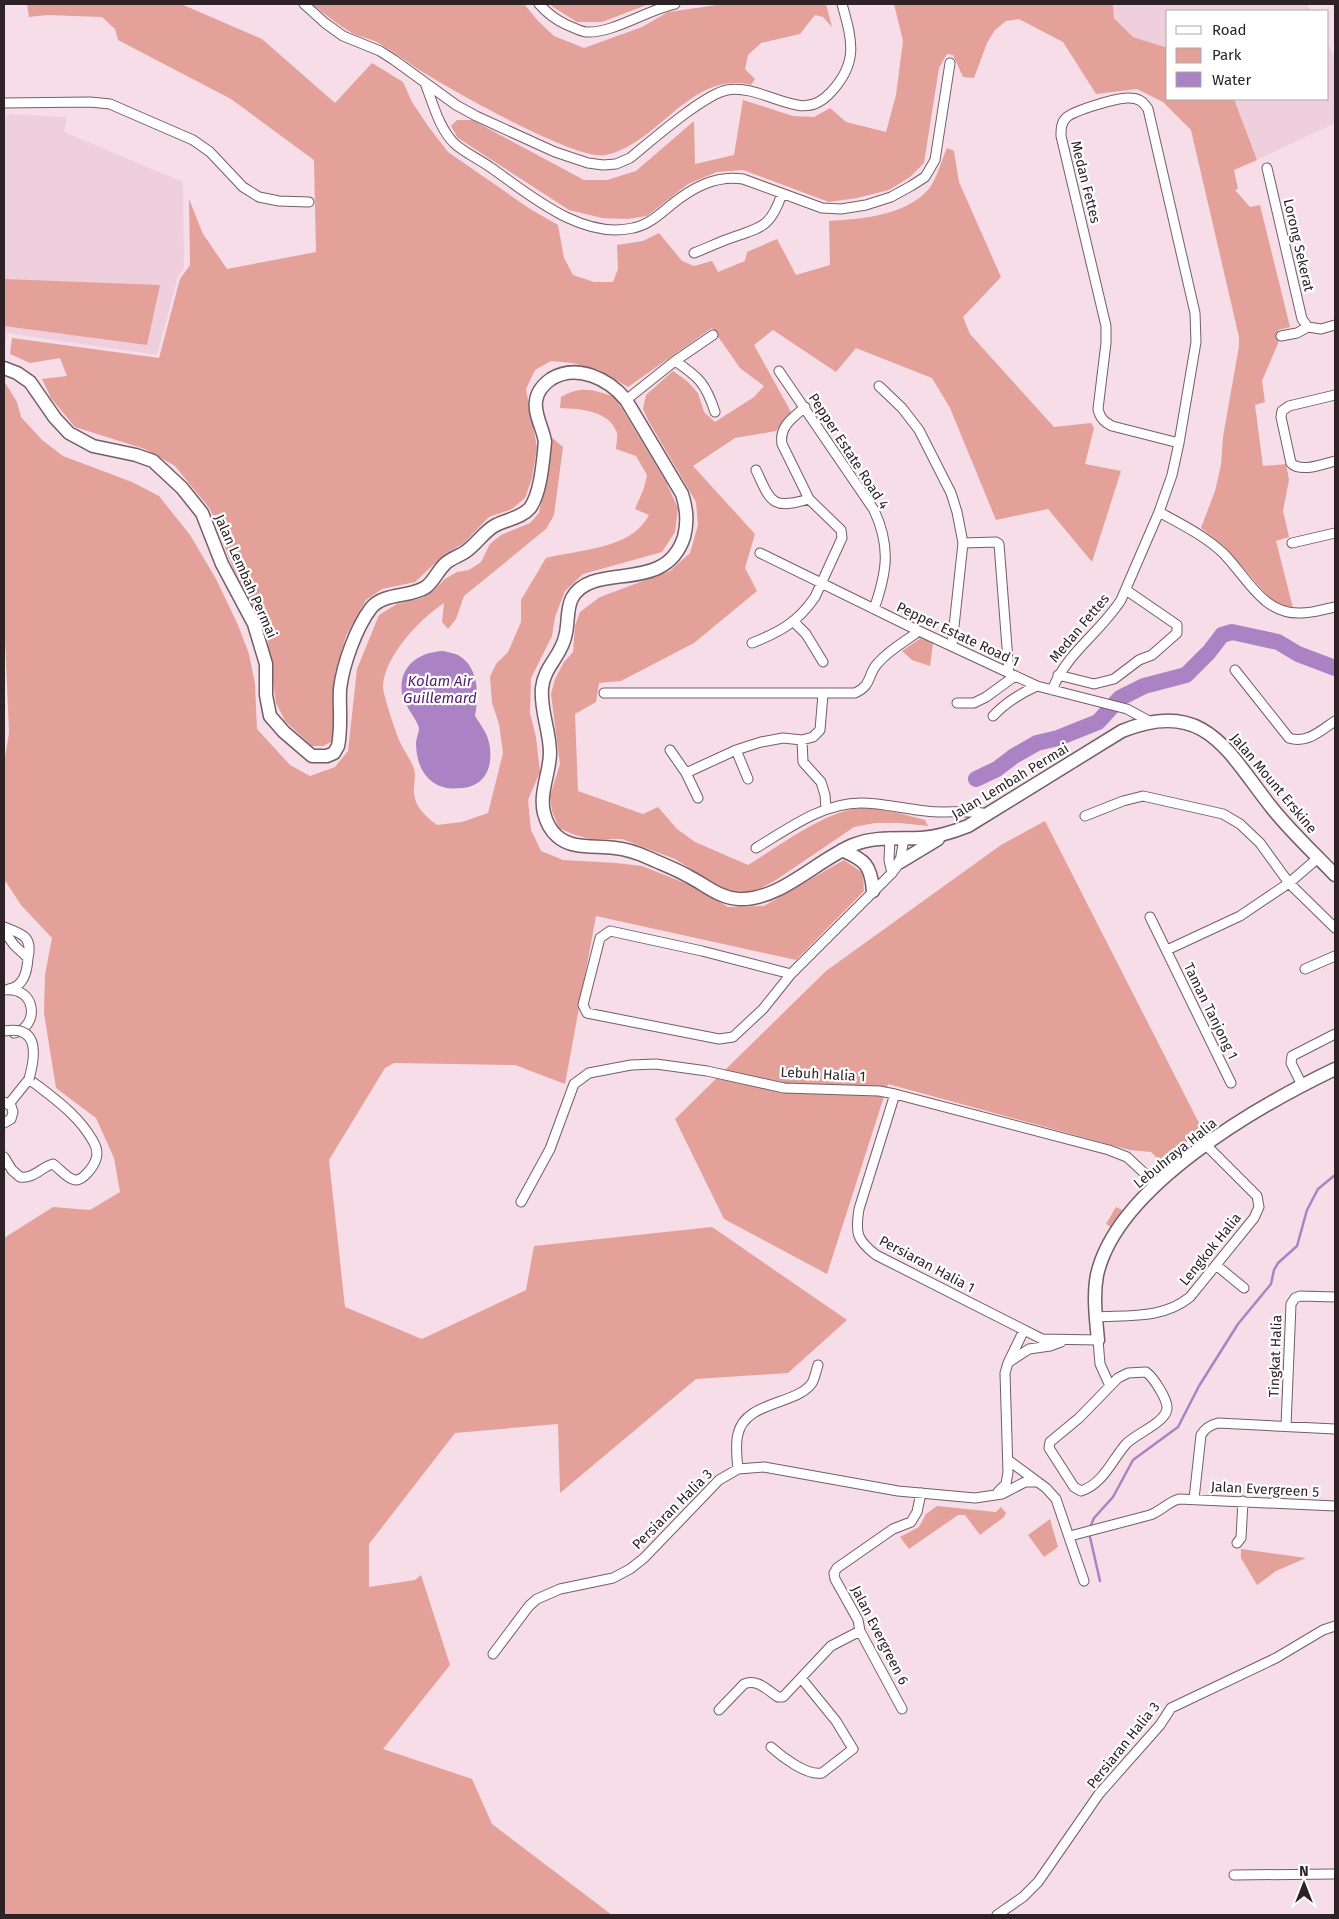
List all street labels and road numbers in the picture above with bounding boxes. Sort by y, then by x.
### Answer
street label: Medan Fettes [1067,139,1104,226]
street label: Lorong Sekerat [1280,197,1318,294]
street label: Pepper Estate Road 4 [805,390,893,513]
street label: Jalan Lembah Permai [211,512,280,641]
street label: Medan Fettes [1046,590,1113,666]
street label: Pepper Estate Road 1 [894,599,1022,670]
street label: Jalan Mount Erskine [1227,730,1320,837]
street label: Jalan Lembah Permai [949,740,1072,823]
street label: Taman Tanjong 1 [1180,960,1241,1062]
street label: Lebuh Halia 1 [780,1064,866,1085]
street label: Lebuhraya Halia [1130,1115,1220,1192]
street label: Lengkok Halia [1176,1210,1245,1289]
street label: Persiaran Halia 1 [876,1232,977,1297]
street label: Tingkat Halia [1266,1314,1285,1398]
street label: Persiaran Halia 3 [629,1466,716,1553]
street label: Jalan Evergreen 5 [1210,1478,1320,1501]
street label: Jalan Evergreen 6 [847,1583,912,1688]
street label: Persiaran Halia 3 [1083,1699,1163,1792]

